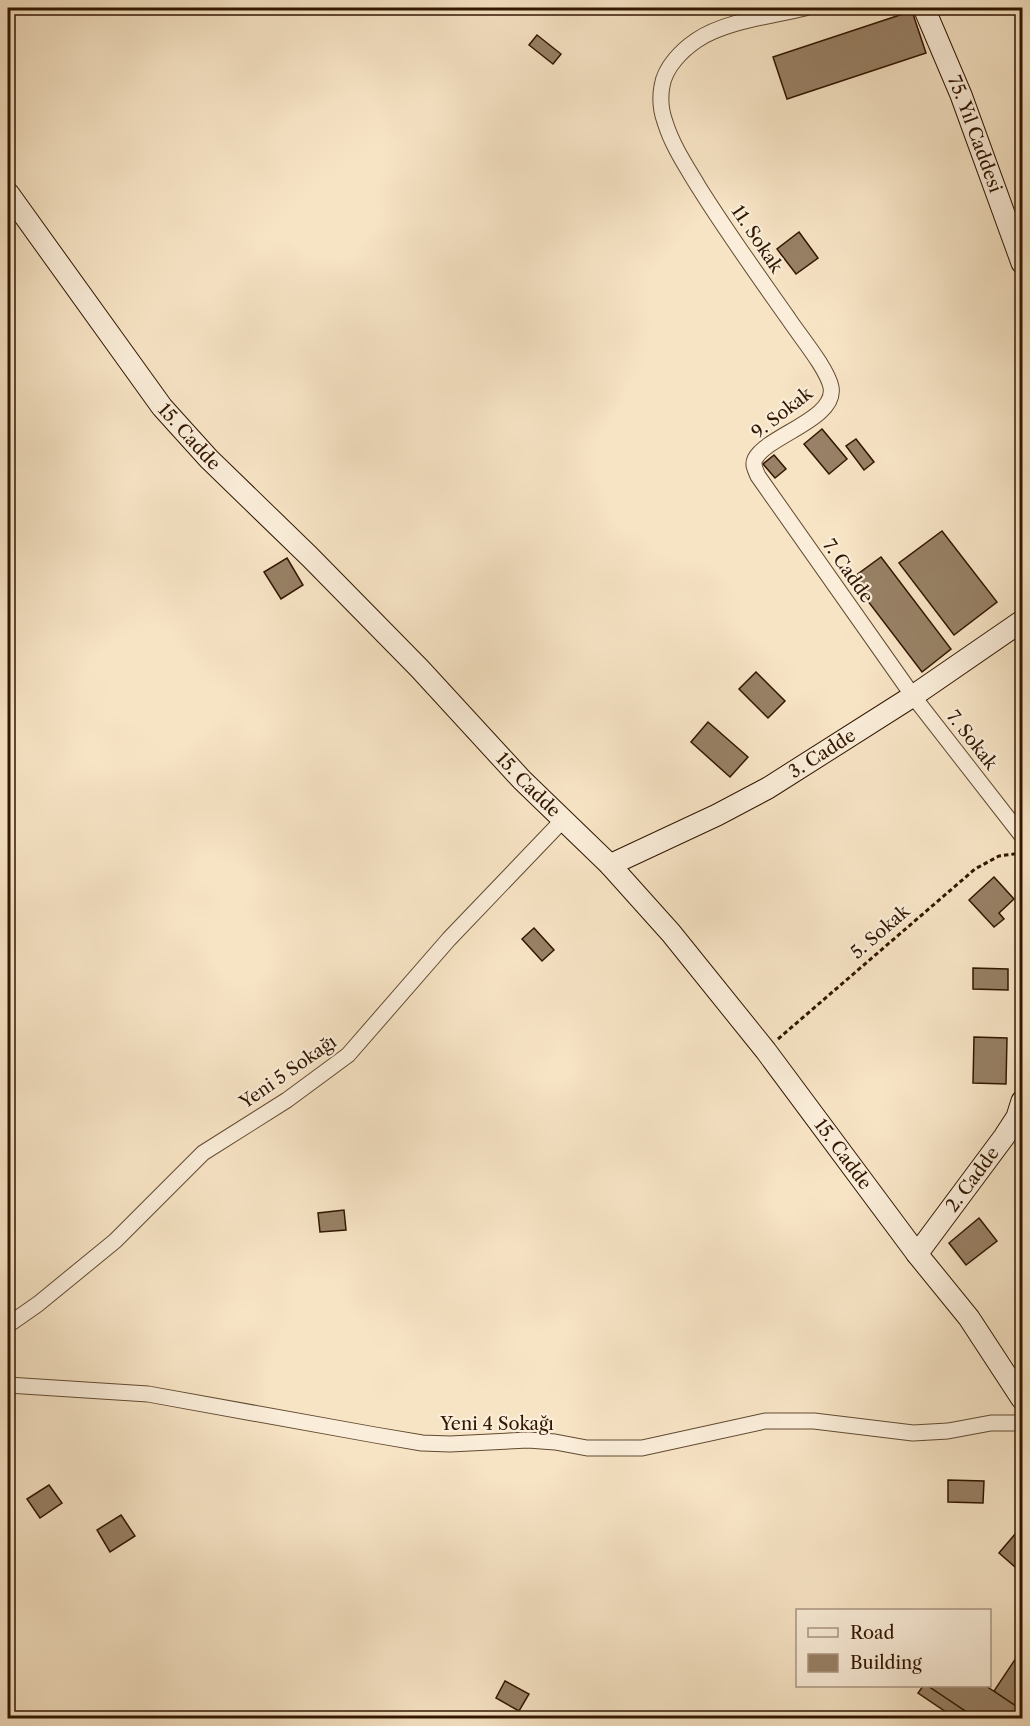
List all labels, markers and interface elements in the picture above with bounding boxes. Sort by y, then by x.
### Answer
street label: 75. Yıl Caddesi [943,72,1007,196]
street label: 11. Sokak [727,201,788,278]
street label: 9. Sokak [747,382,818,444]
street label: 15. Cadde [153,399,225,475]
street label: 7. Cadde [818,535,878,607]
street label: 7. Sokak [942,706,1003,775]
street label: 3. Cadde [785,724,860,783]
street label: 15. Cadde [491,748,565,822]
street label: 5. Sokak [846,899,915,964]
street label: Yeni 5 Sokağı [235,1030,341,1114]
street label: 15. Cadde [809,1115,876,1194]
street label: 2. Cadde [941,1143,1004,1216]
street label: Yeni 4 Sokağı [439,1413,554,1435]
legend [796,1609,991,1687]
text: Road [850,1622,895,1644]
text: Building [850,1652,922,1674]

